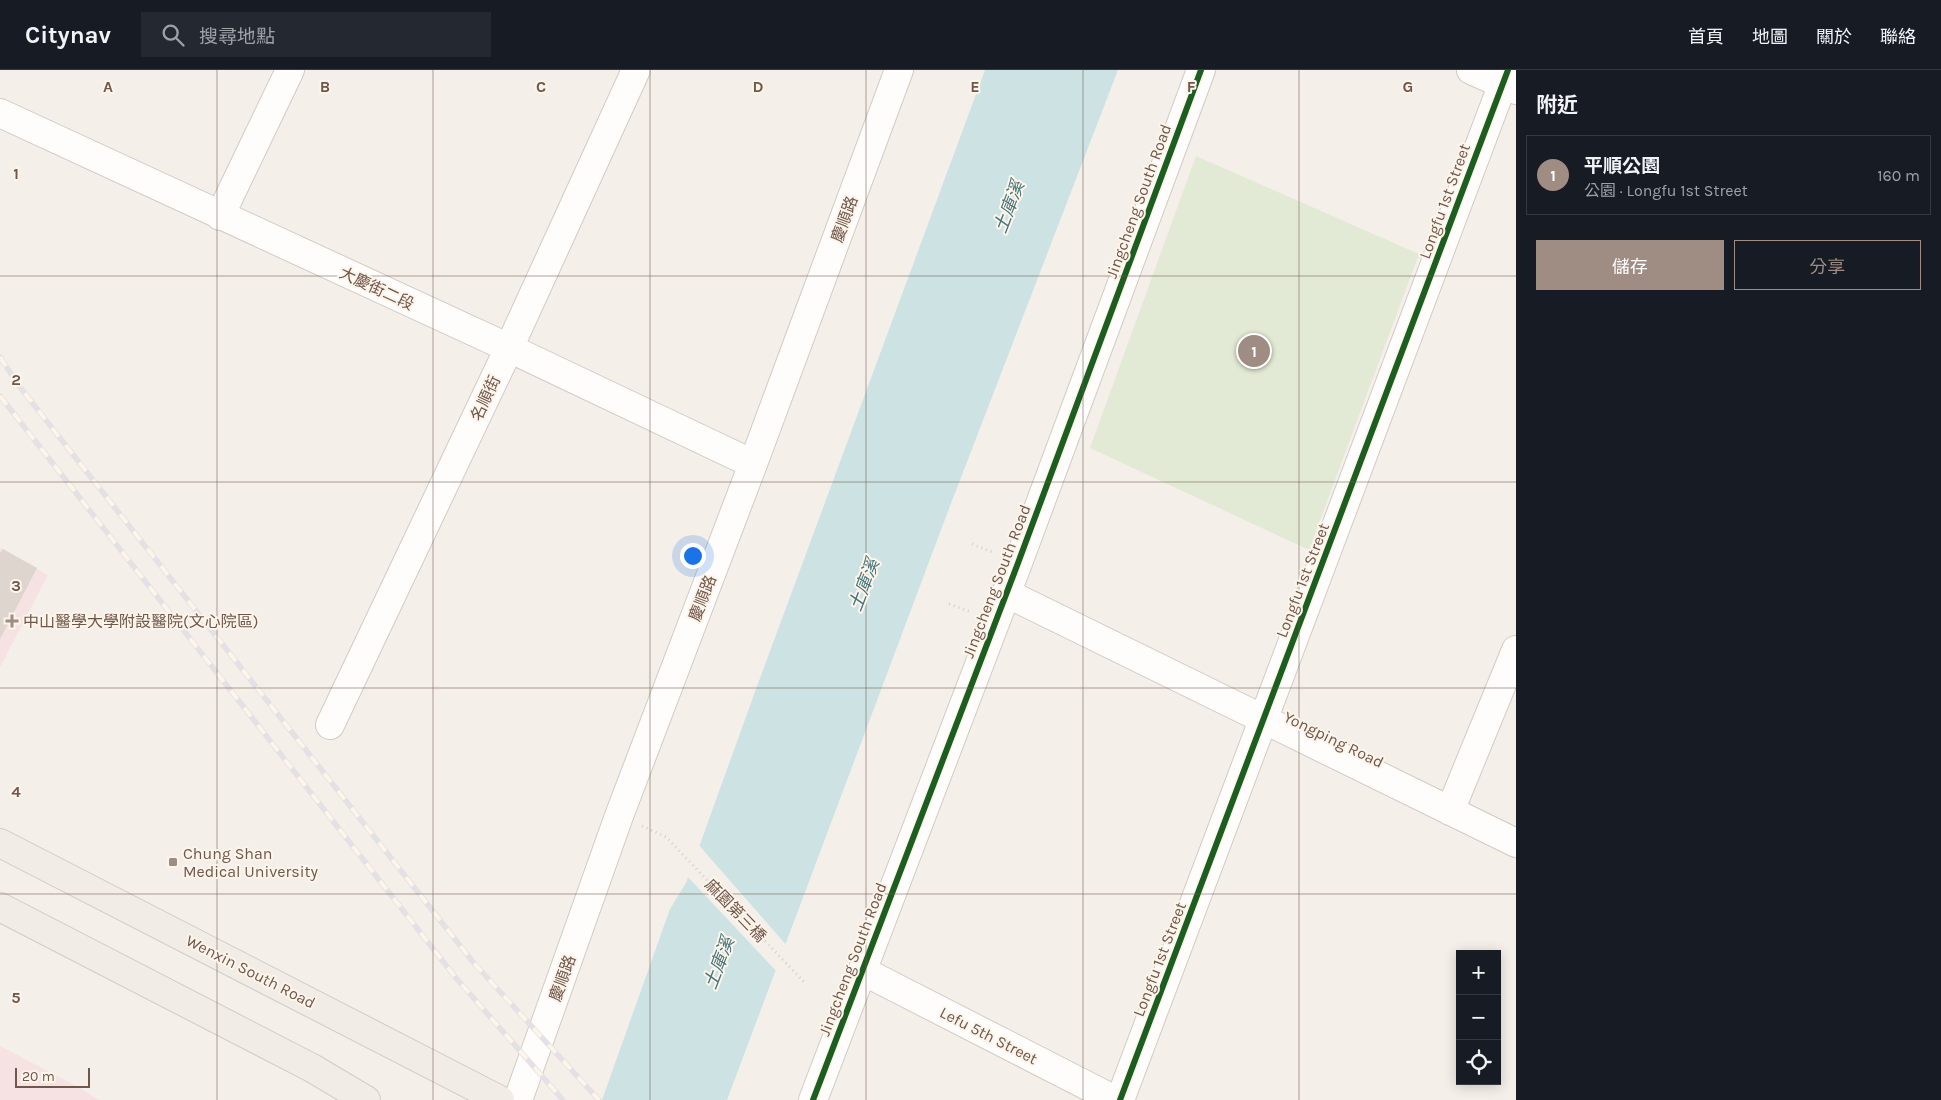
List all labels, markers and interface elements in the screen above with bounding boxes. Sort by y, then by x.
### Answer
search box [141,12,491,57]
text: Citynav [25,21,111,49]
icon: search [159,21,187,49]
text: 搜尋地點 [199,26,275,48]
text: 首頁 [1688,26,1724,48]
text: 地圖 [1752,26,1788,48]
text: 關於 [1816,26,1852,48]
text: 聯絡 [1880,26,1916,48]
text: A [103,77,113,96]
text: B [320,77,330,96]
text: C [536,77,546,96]
text: D [753,77,764,96]
text: E [970,77,980,96]
text: F [1187,77,1196,96]
text: G [1403,77,1413,96]
text: 附近 [1536,93,1578,117]
street label: Jingcheng South Road [1102,121,1175,281]
street label: Longfu 1st Street [1415,141,1474,261]
text: 平順公園 [1584,155,1660,177]
text: 1 [13,164,19,183]
text: 1 [1550,166,1556,185]
text: 160 m [1877,166,1920,185]
water label: 土庫溪 [989,175,1030,236]
text: 公園 · Longfu 1st Street [1584,181,1748,200]
street label: 慶順路 [827,193,862,245]
button: 儲存 [1536,240,1724,290]
button: 分享 [1734,240,1921,290]
street label: 大慶街二段 [337,263,417,314]
pin: 1 [1238,332,1270,370]
text: 2 [11,370,21,389]
street label: 名順街 [467,372,504,424]
street label: Jingcheng South Road [958,502,1035,661]
street label: Longfu 1st Street [1272,520,1333,640]
your location [680,543,706,569]
water label: 土庫溪 [844,553,885,614]
street label: 慶順路 [685,572,720,624]
text: 3 [11,576,21,595]
place label: 中山醫學大學附設醫院(文心院區) [23,612,258,631]
marker: 中山醫學大學附設醫院(文心院區) [5,614,19,628]
street label: Yongping Road [1281,707,1387,772]
text: 4 [11,782,21,801]
place label: Chung Shan Medical University [183,844,318,881]
marker: Chung Shan Medical University [167,856,179,868]
street label: 麻園第三橋 [701,875,770,946]
street label: Jingcheng South Road [814,880,891,1039]
street label: Longfu 1st Street [1129,899,1190,1019]
street label: Wenxin South Road [183,931,319,1012]
water label: 土庫溪 [699,931,740,992]
map controls [1456,950,1501,1085]
button: + [1456,950,1501,995]
street label: 慶順路 [545,952,580,1004]
text: 5 [11,988,21,1007]
button: − [1456,995,1501,1040]
street label: Lefu 5th Street [937,1003,1041,1068]
button: locate [1456,1040,1501,1085]
scale bar [15,1065,90,1088]
text: 20 m [22,1068,55,1085]

